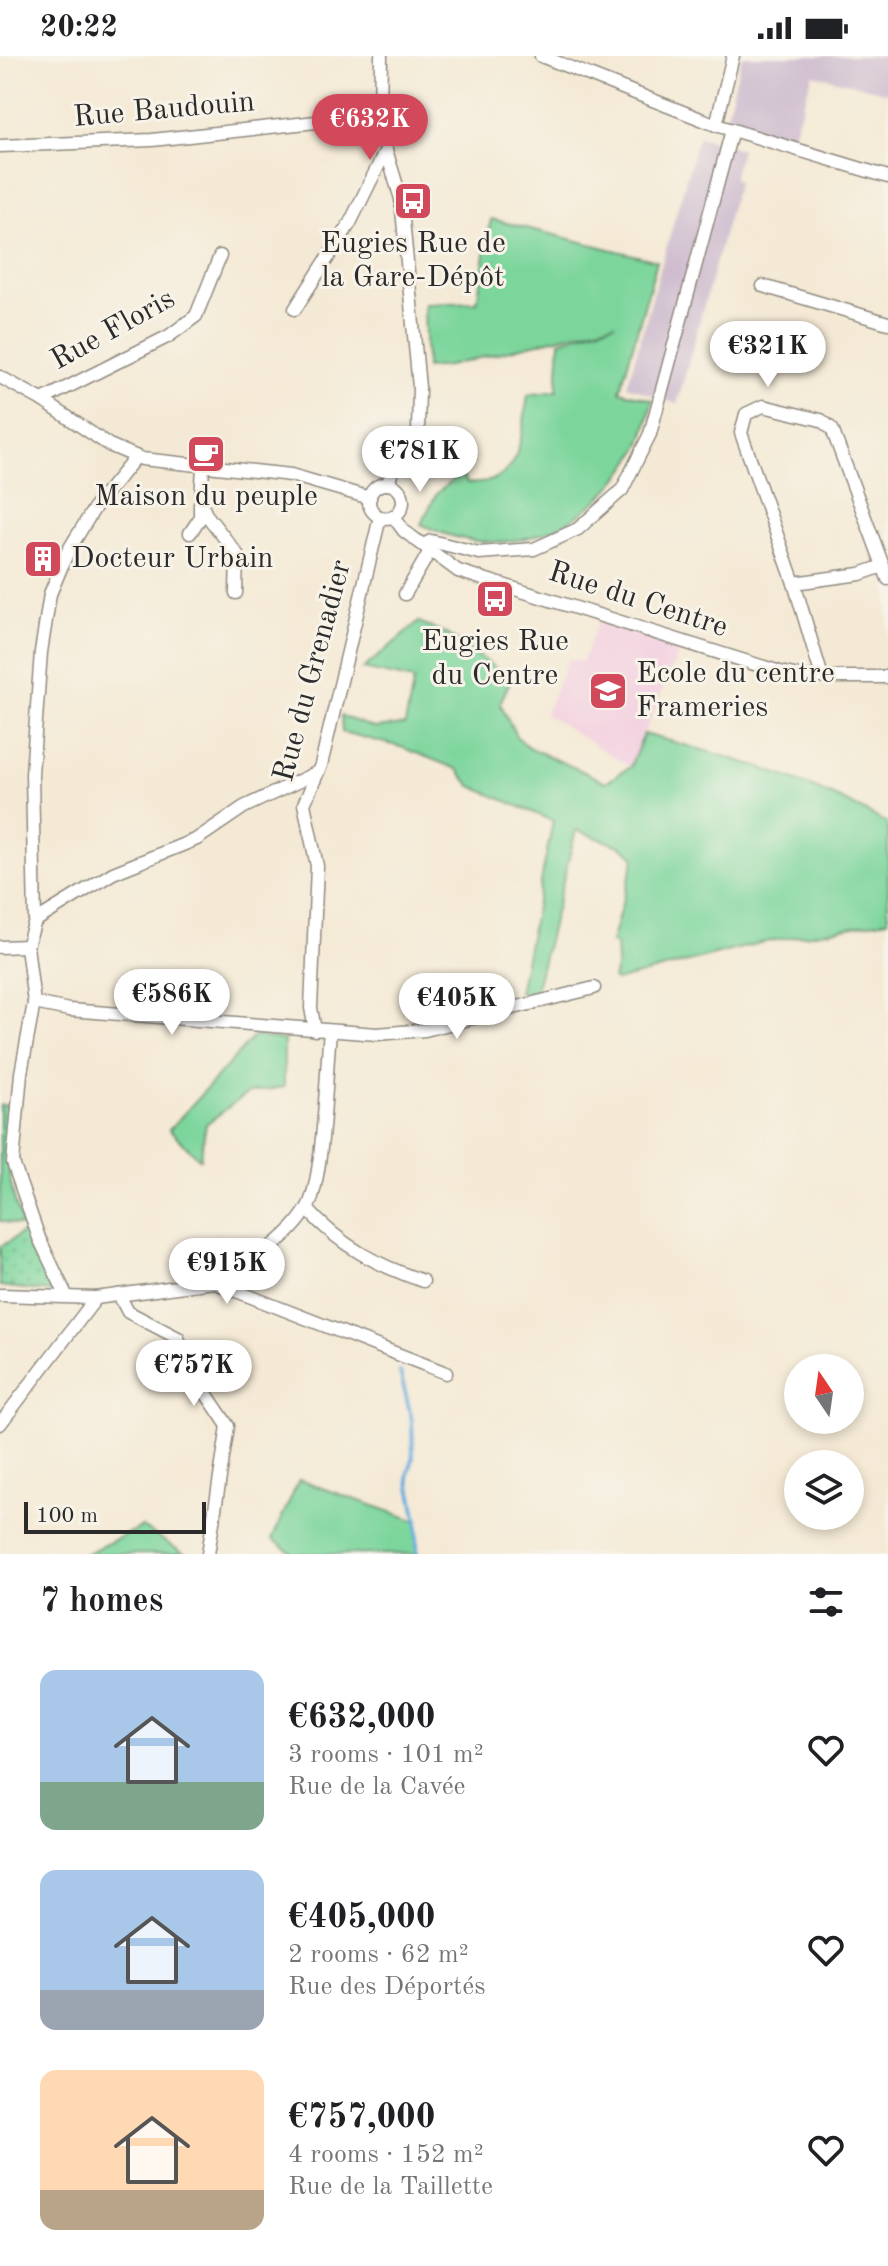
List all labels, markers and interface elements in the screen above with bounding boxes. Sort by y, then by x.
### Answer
text: 20:22 [40,13,118,43]
street label: Rue Baudouin [72,87,256,133]
pin: €632K [314,94,426,162]
text: €632K [330,107,410,133]
bus stop icon: Eugies Rue de la Gare-Dépôt [392,180,434,222]
place label: Eugies Rue de la Gare-Dépôt [320,229,506,293]
street label: Rue Floris [46,284,180,376]
pin: €321K [712,321,824,389]
text: €321K [728,334,808,360]
pin: €781K [364,426,476,494]
cafe icon: Maison du peuple [185,433,227,475]
text: €781K [380,439,460,465]
place label: Maison du peuple [94,482,318,512]
building icon: Docteur Urbain [22,538,64,580]
place label: Docteur Urbain [71,544,274,574]
street label: Rue du Grenadier [269,557,357,785]
street label: Rue du Centre [545,557,731,643]
bus stop icon: Eugies Rue du Centre [474,578,516,620]
place label: Eugies Rue du Centre [421,627,569,691]
place label: Ecole du centre Frameries [636,659,835,723]
school or university icon: Ecole du centre Frameries [587,670,629,712]
pin: €586K [116,969,228,1037]
pin: €405K [401,973,513,1041]
text: €586K [132,982,212,1008]
text: €405K [417,986,497,1012]
pin: €915K [171,1238,283,1306]
text: €915K [187,1251,267,1277]
pin: €757K [138,1340,250,1408]
text: €757K [154,1353,234,1379]
north arrow [784,1354,864,1434]
map controls [784,1354,864,1530]
button: layers [784,1450,864,1530]
scale bar [24,1498,206,1534]
text: 100 m [36,1505,98,1527]
icon: filters [804,1580,848,1624]
text: 7 homes [40,1585,163,1619]
text: €632,000 [288,1701,436,1735]
icon: home [104,1702,200,1798]
icon: heart [804,1728,848,1772]
text: 3 rooms · 101 m² [288,1742,484,1768]
text: Rue de la Cavée [288,1774,466,1800]
text: €405,000 [288,1901,436,1935]
icon: home [104,1902,200,1998]
icon: heart [804,1928,848,1972]
text: 2 rooms · 62 m² [288,1942,469,1968]
text: Rue des Déportés [288,1974,485,2000]
text: €757,000 [288,2101,436,2135]
icon: home [104,2102,200,2198]
icon: heart [804,2128,848,2172]
text: 4 rooms · 152 m² [288,2142,484,2168]
text: Rue de la Taillette [288,2174,493,2200]

